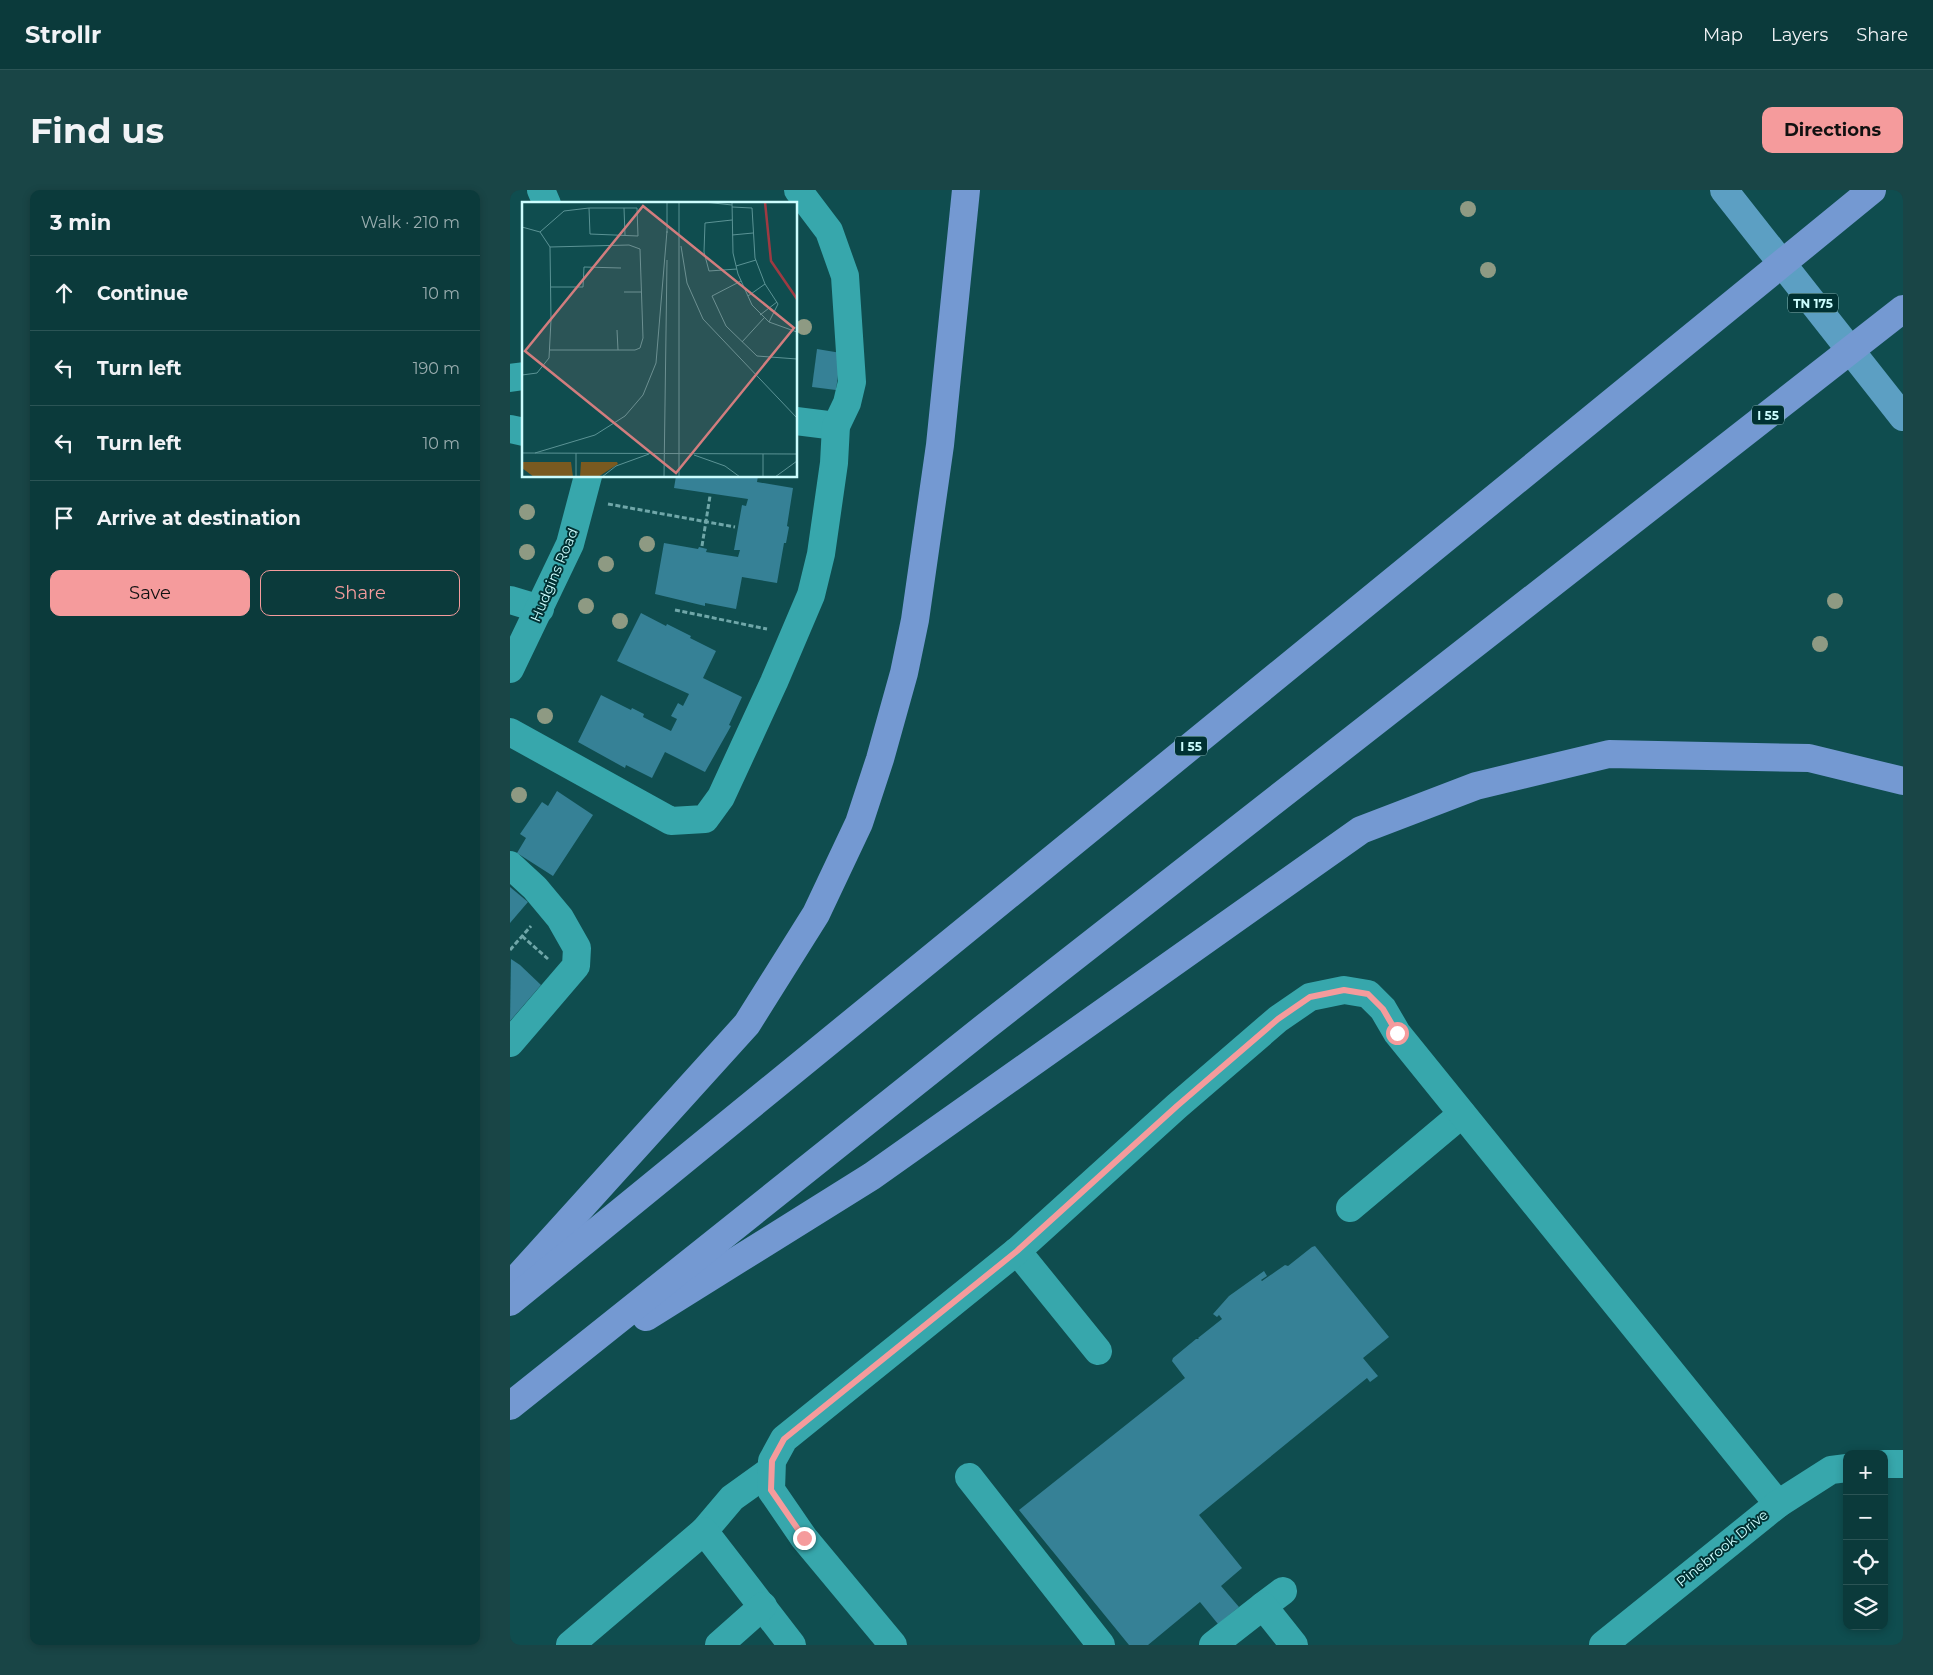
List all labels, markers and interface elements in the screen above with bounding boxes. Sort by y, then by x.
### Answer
text: Strollr [25,20,101,49]
text: Map [1703,24,1743,46]
text: Layers [1771,24,1828,46]
text: Share [1856,24,1908,46]
button: Directions [1762,107,1903,153]
text: Find us [30,109,164,152]
inset map [522,202,798,478]
text: 3 min [50,210,111,235]
text: Walk · 210 m [361,213,460,232]
icon: ahead [50,279,78,307]
text: Continue [97,282,188,305]
text: 10 m [422,284,460,303]
road number: TN 175 [1788,294,1838,312]
icon: left [50,354,78,382]
text: Turn left [97,357,182,380]
text: 190 m [413,359,460,378]
road number: I 55 [1752,406,1784,424]
icon: left [50,429,78,457]
text: Turn left [97,432,182,455]
text: 10 m [422,434,460,453]
icon: arrive [50,504,78,532]
text: Arrive at destination [97,507,301,530]
street label: Hudgins Road [526,525,582,625]
button: Save [50,570,250,616]
button: Share [260,570,460,616]
road number: I 55 [1175,736,1207,756]
route start [1386,1022,1409,1045]
map controls [1843,1450,1888,1630]
button: + [1843,1450,1888,1495]
button: − [1843,1495,1888,1540]
street label: Pinebrook Drive [1672,1505,1772,1591]
route end [793,1527,816,1550]
button: locate [1843,1540,1888,1585]
button: layers [1843,1585,1888,1630]

